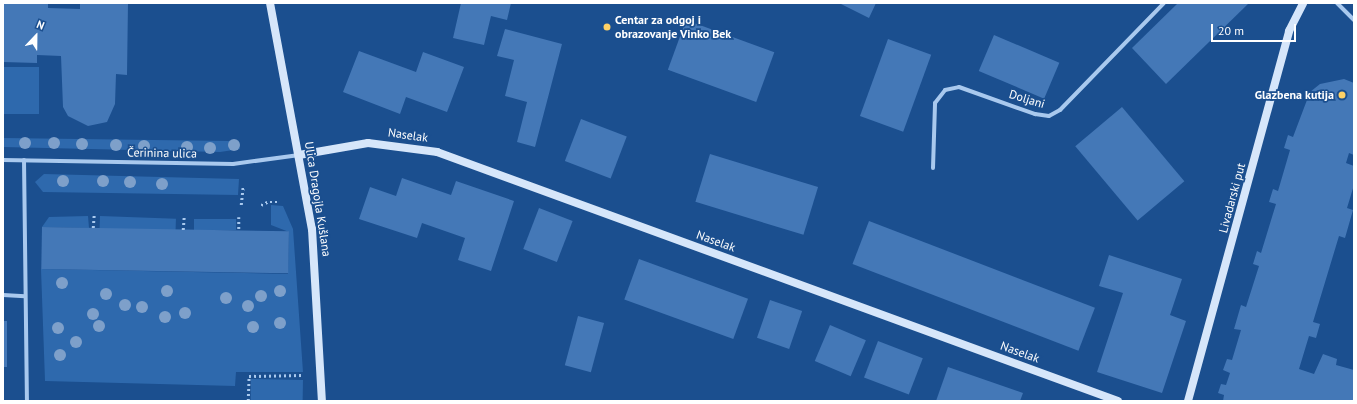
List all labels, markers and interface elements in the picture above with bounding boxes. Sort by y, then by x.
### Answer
place label: Centar za odgoj i obrazovanje Vinko Bek [615,13,732,41]
north arrow [16,16,56,56]
scale bar [1213,16,1298,42]
text: N [35,17,46,33]
marker: Centar za odgoj i obrazovanje Vinko Bek [602,22,612,32]
text: 20 m [1218,23,1244,38]
street label: Doljani [1007,87,1047,111]
place label: Glazbena kutija [1255,88,1334,102]
marker: Glazbena kutija [1337,90,1347,100]
street label: Naselak [387,125,429,145]
street label: Ulica Dragojla Kušlana [302,140,334,258]
street label: Čerinina ulica [127,145,197,161]
street label: Livadarski put [1216,161,1248,235]
street label: Naselak [695,227,737,255]
street label: Naselak [999,338,1041,366]

